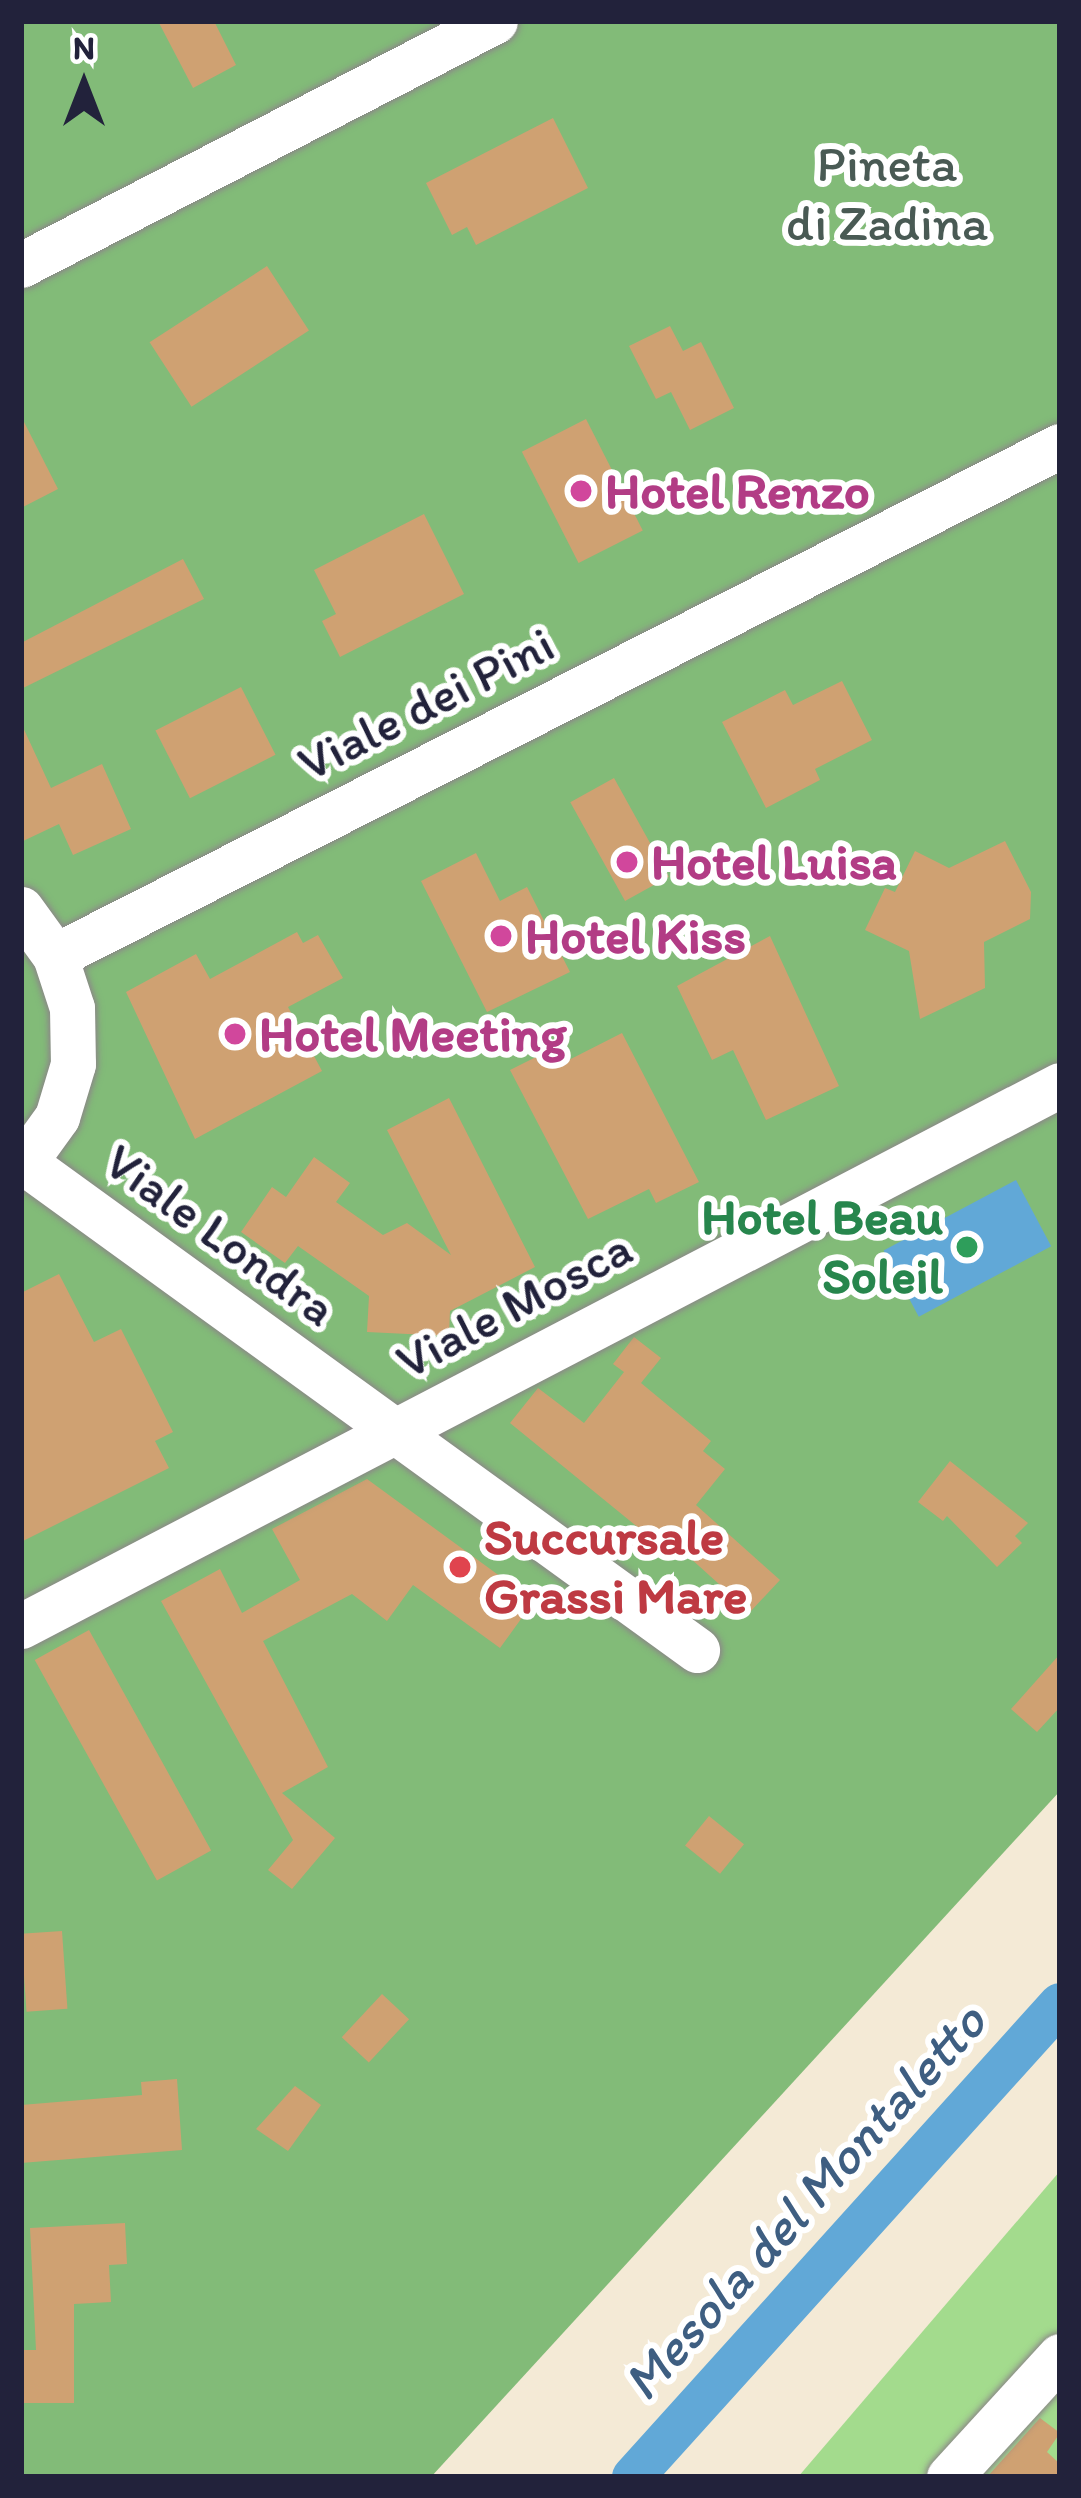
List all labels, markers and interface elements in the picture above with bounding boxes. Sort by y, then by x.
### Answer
north arrow [24,24,144,144]
text: N [73,28,95,67]
park label: Pineta di Zadina [785,134,989,254]
place label: Hotel Renzo [605,460,868,522]
marker: Hotel Renzo [568,478,594,504]
street label: Viale dei Pini [288,613,564,795]
place label: Hotel Luisa [651,831,897,893]
marker: Hotel Luisa [614,849,640,875]
place label: Hotel Kiss [525,905,746,967]
marker: Hotel Kiss [488,923,514,949]
place label: Hotel Meeting [259,1003,564,1065]
marker: Hotel Meeting [222,1021,248,1047]
street label: Viale Londra [92,1130,348,1340]
place label: Hotel Beau Soleil [702,1187,943,1307]
street label: Viale Mosca [387,1218,641,1392]
marker: Hotel Beau Soleil [954,1234,980,1260]
place label: Succursale Grassi Mare [484,1507,747,1627]
marker: Succursale Grassi Mare [447,1554,473,1580]
water label: Mesola del Montaletto [608,1990,1000,2414]

